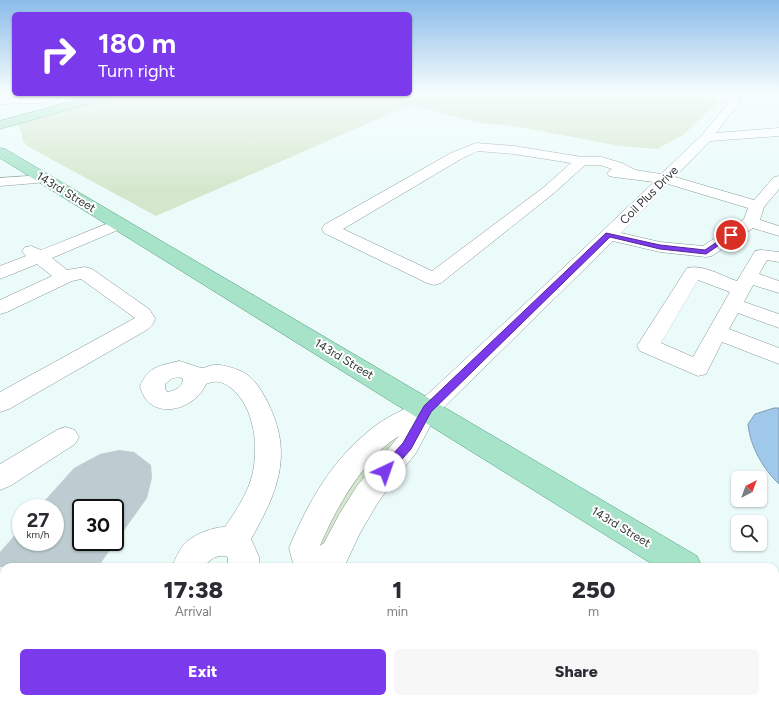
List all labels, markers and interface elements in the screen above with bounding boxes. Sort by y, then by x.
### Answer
text: 180 m [98,26,176,60]
icon: right [32,28,84,80]
text: Turn right [98,60,175,82]
street label: Coil Plus Drive [617,163,681,227]
street label: 143rd Street [34,169,99,215]
pin [714,218,748,252]
icon: arrive [720,224,742,246]
street label: 143rd Street [312,336,377,382]
position arrow [364,450,406,492]
north arrow [731,471,767,507]
map controls [731,471,767,551]
speed limit sign: 30 [72,499,124,551]
street label: 143rd Street [589,504,654,550]
text: 27 [27,508,49,532]
button: search [731,515,767,551]
text: km/h [27,528,49,541]
text: 17:38 [164,575,223,604]
text: 1 [392,575,403,604]
text: 250 [572,575,615,604]
text: Arrival [175,604,212,619]
text: min [387,604,408,619]
text: m [588,604,599,619]
button: Exit [20,649,386,695]
button: Share [394,649,759,695]

